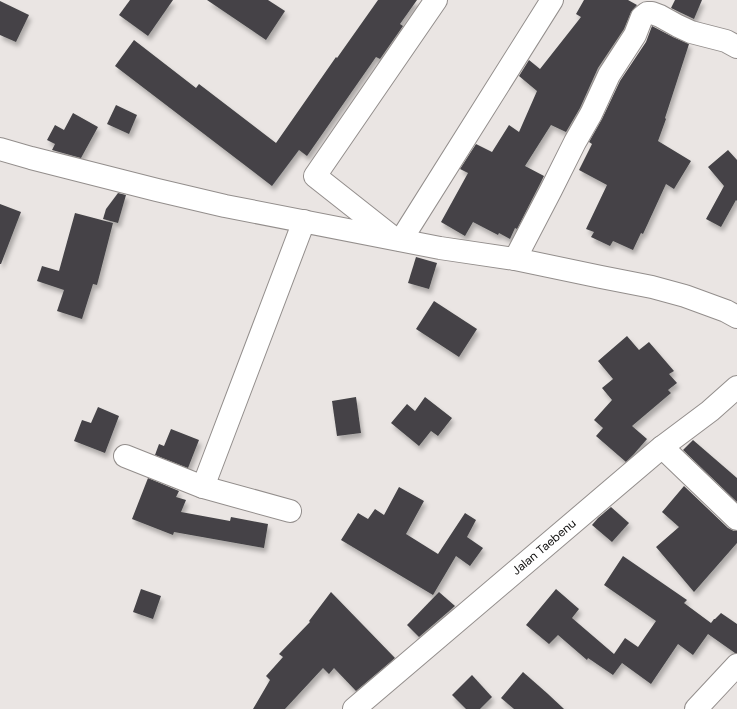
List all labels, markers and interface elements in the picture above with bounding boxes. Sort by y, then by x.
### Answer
street label: Jalan Taebenu [509,515,580,579]

